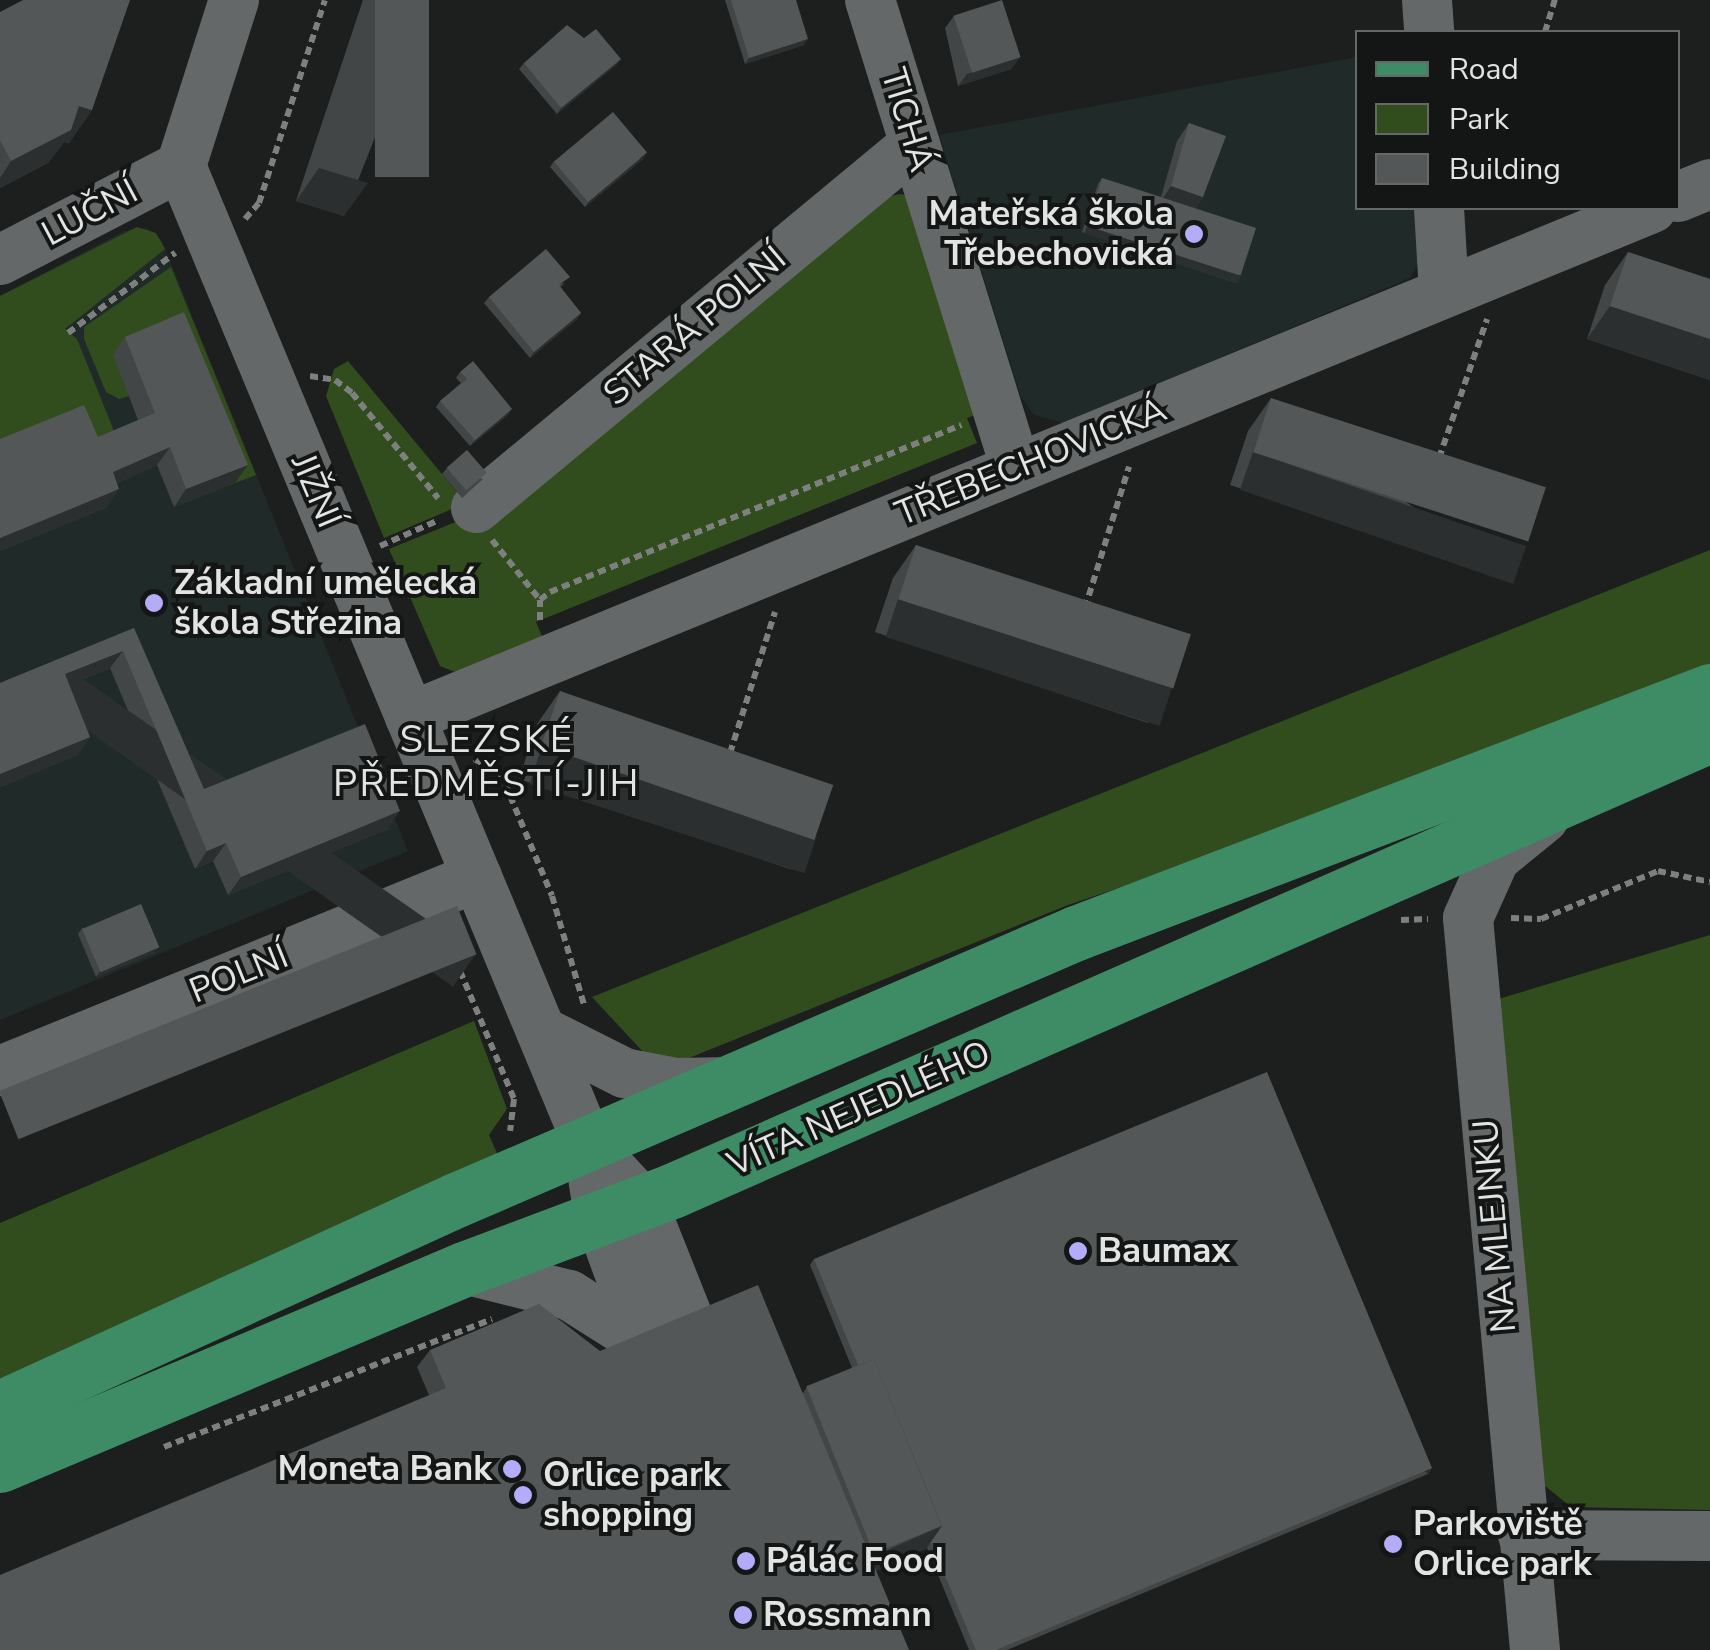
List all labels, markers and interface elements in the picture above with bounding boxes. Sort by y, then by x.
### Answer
legend [1355,30,1680,210]
text: Road [1449,49,1519,90]
street label: TICHÁ [871,63,943,177]
text: Park [1449,99,1509,140]
text: Building [1449,149,1561,190]
street label: LUČNÍ [35,171,145,255]
place label: Mateřská škola Třebechovická [928,193,1174,275]
marker: Mateřská škola Třebechovická [1183,223,1205,245]
street label: STARÁ POLNÍ [595,238,795,414]
street label: TŘEBECHOVICKÁ [889,389,1173,535]
street label: JIŽNÍ [282,448,350,534]
place label: Základní umělecká škola Střezina [174,562,477,644]
marker: Základní umělecká škola Střezina [143,592,165,614]
district label: SLEZSKÉ PŘEDMĚSTÍ-JIH [333,717,641,806]
street label: POLNÍ [184,935,294,1013]
street label: VÍTA NEJEDLÉHO [721,1032,997,1186]
street label: NA MLEJNKU [1465,1118,1525,1334]
place label: Baumax [1098,1230,1230,1272]
marker: Baumax [1067,1240,1089,1262]
place label: Moneta Bank [278,1448,492,1490]
place label: Orlice park shopping [543,1454,721,1536]
marker: Moneta Bank [501,1458,523,1480]
marker: Orlice park shopping [512,1484,534,1506]
place label: Parkoviště Orlice park [1413,1503,1591,1585]
marker: Parkoviště Orlice park [1382,1533,1404,1555]
place label: Pálác Food [766,1540,944,1582]
marker: Pálác Food [735,1550,757,1572]
place label: Rossmann [763,1594,932,1636]
marker: Rossmann [732,1604,754,1626]

